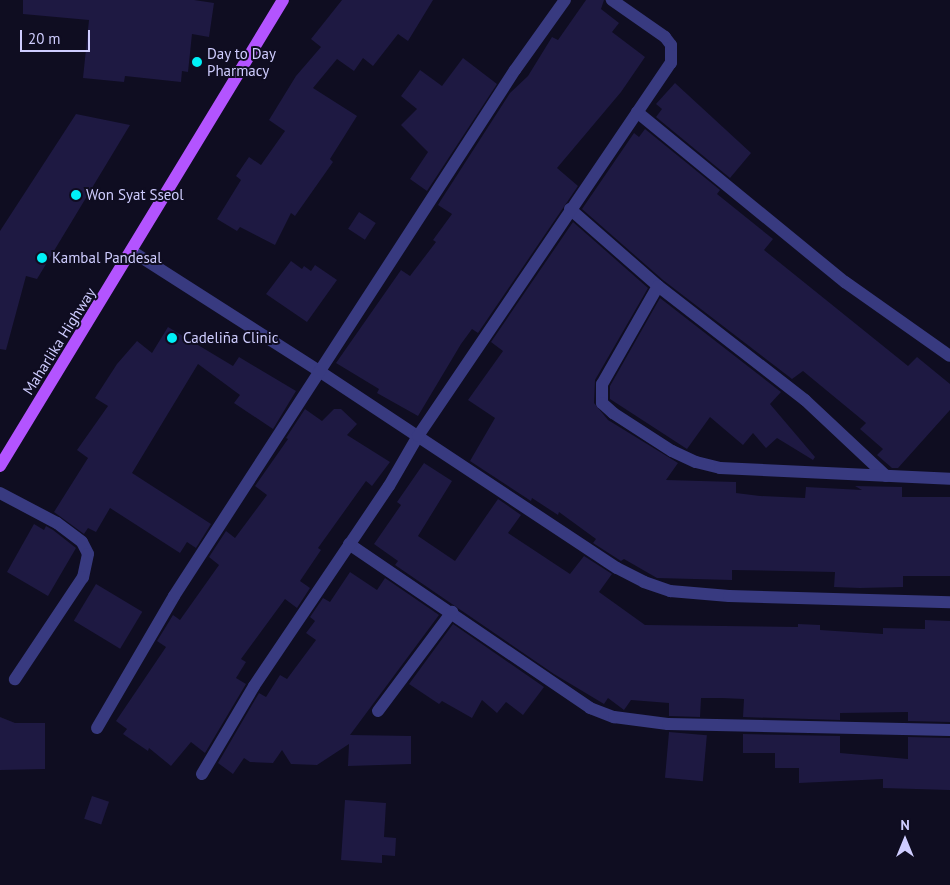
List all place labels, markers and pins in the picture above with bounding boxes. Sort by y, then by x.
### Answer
place label: Day to Day Pharmacy [207,44,276,79]
marker: Day to Day Pharmacy [191,56,203,68]
place label: Won Syat Sseol [86,186,184,204]
marker: Won Syat Sseol [70,189,82,201]
place label: Kambal Pandesal [52,249,162,267]
marker: Kambal Pandesal [36,252,48,264]
place label: Cadeliña Clinic [183,329,278,347]
marker: Cadeliña Clinic [165,331,179,345]

